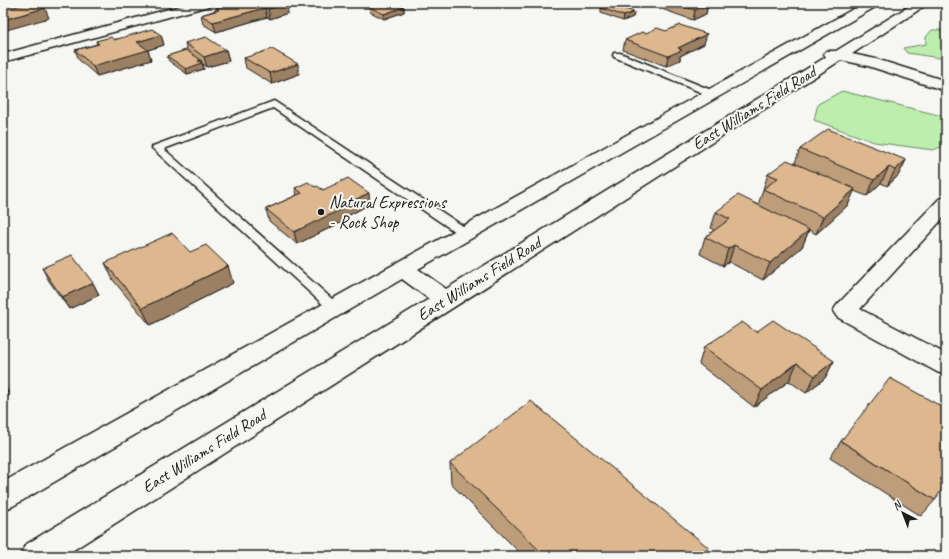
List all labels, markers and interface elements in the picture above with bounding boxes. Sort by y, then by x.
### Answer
street label: East Williams Field Road [688,60,822,155]
place label: Natural Expressions - Rock Shop [329,192,448,233]
marker: Natural Expressions - Rock Shop [316,207,326,217]
street label: East Williams Field Road [413,231,547,326]
street label: East Williams Field Road [138,403,272,498]
north arrow [883,493,923,533]
text: N [889,497,905,513]

